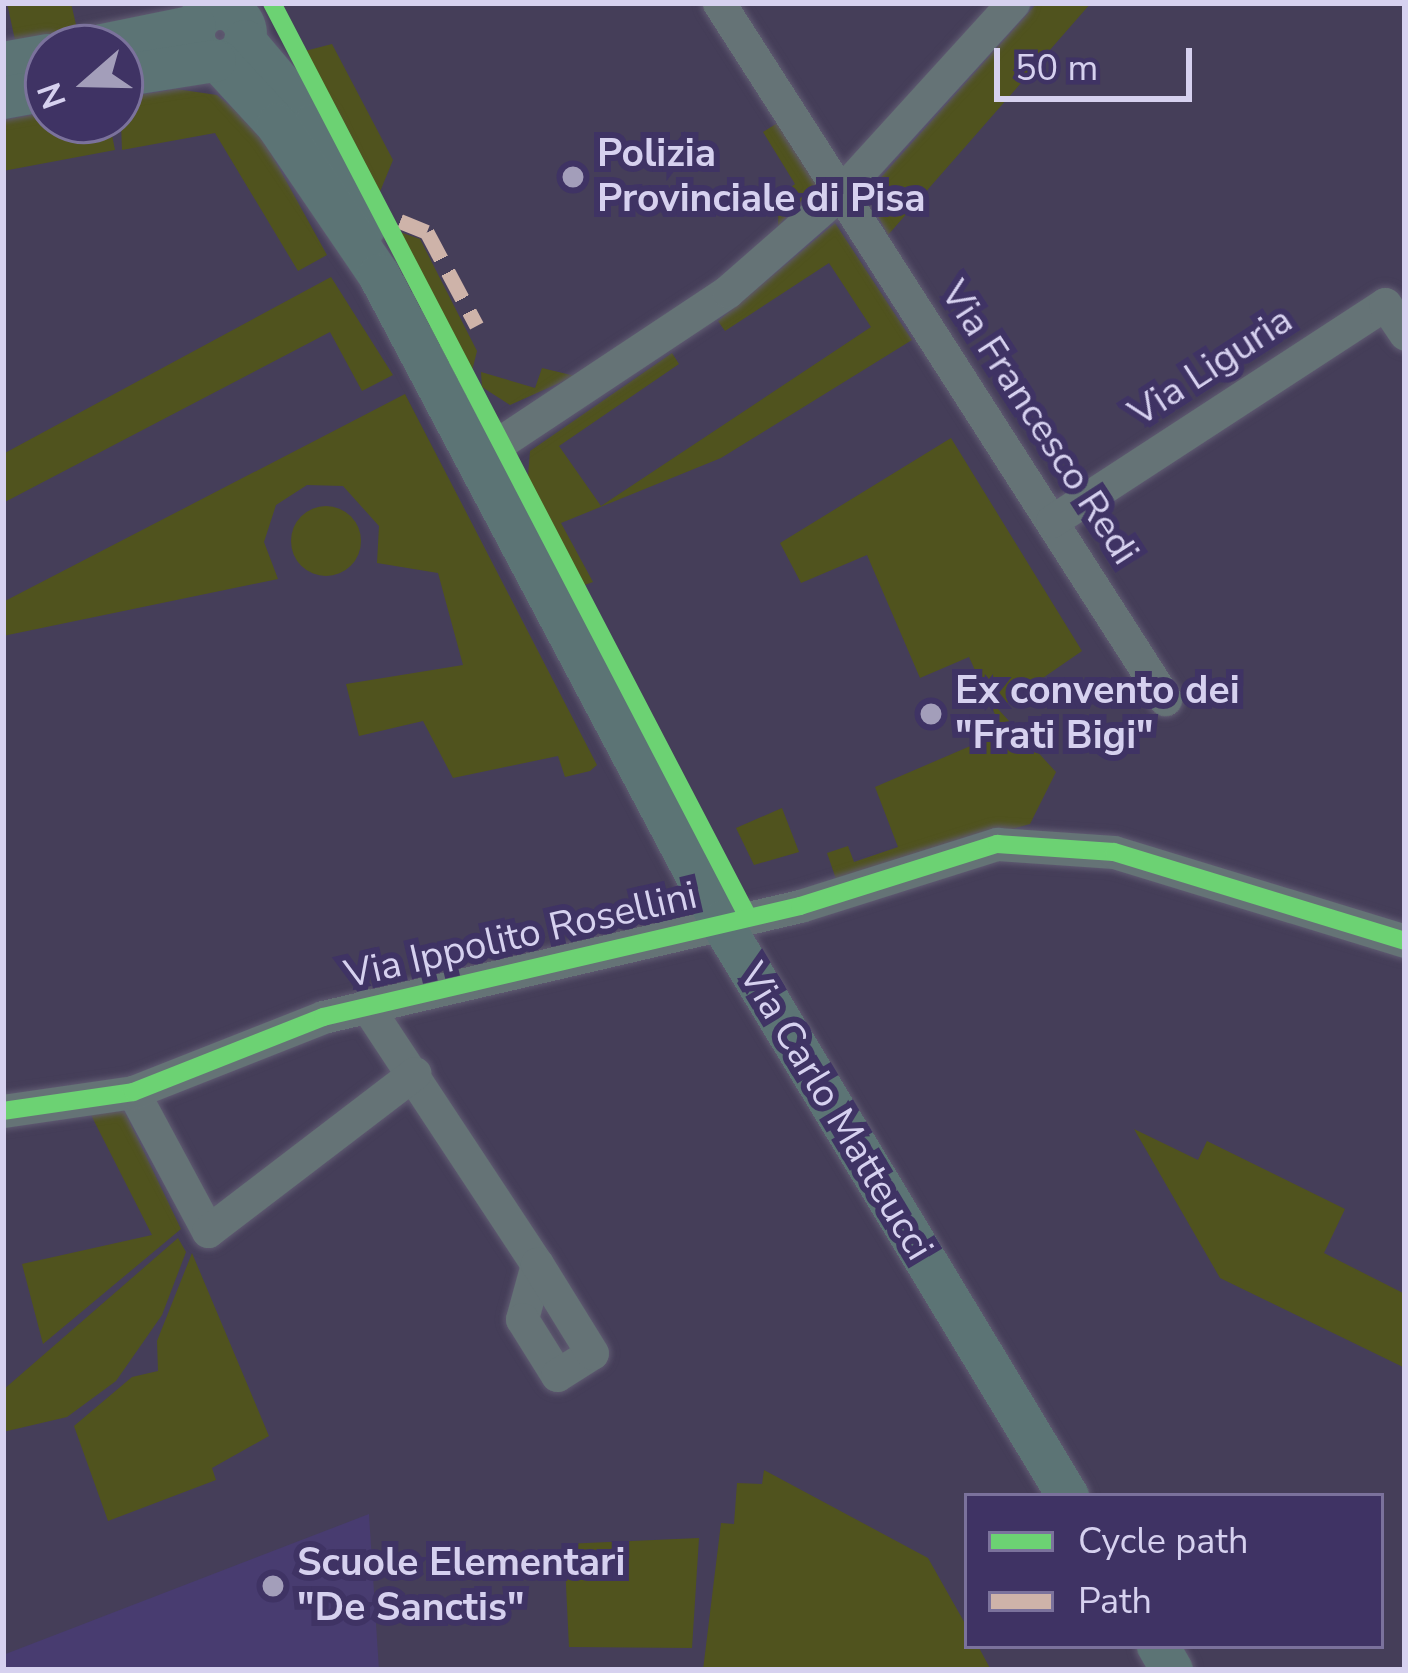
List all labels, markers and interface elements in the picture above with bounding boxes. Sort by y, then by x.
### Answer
north arrow [24,24,144,144]
scale bar [1000,24,1198,98]
text: 50 m [1015,44,1098,93]
text: N [27,76,78,115]
place label: Polizia Provinciale di Pisa [597,132,926,223]
marker: Polizia Provinciale di Pisa [560,164,586,190]
street label: Via Francesco Redi [930,272,1148,574]
street label: Via Liguria [1121,297,1301,437]
place label: Ex convento dei "Frati Bigi" [955,669,1240,760]
marker: Ex convento dei "Frati Bigi" [918,701,944,727]
street label: Via Ippolito Rosellini [341,873,701,999]
street label: Via Carlo Matteucci [728,955,942,1269]
legend [964,1493,1384,1649]
text: Cycle path [1078,1517,1248,1566]
place label: Scuole Elementari "De Sanctis" [297,1541,625,1632]
marker: Scuole Elementari "De Sanctis" [260,1573,286,1599]
text: Path [1078,1577,1152,1626]

